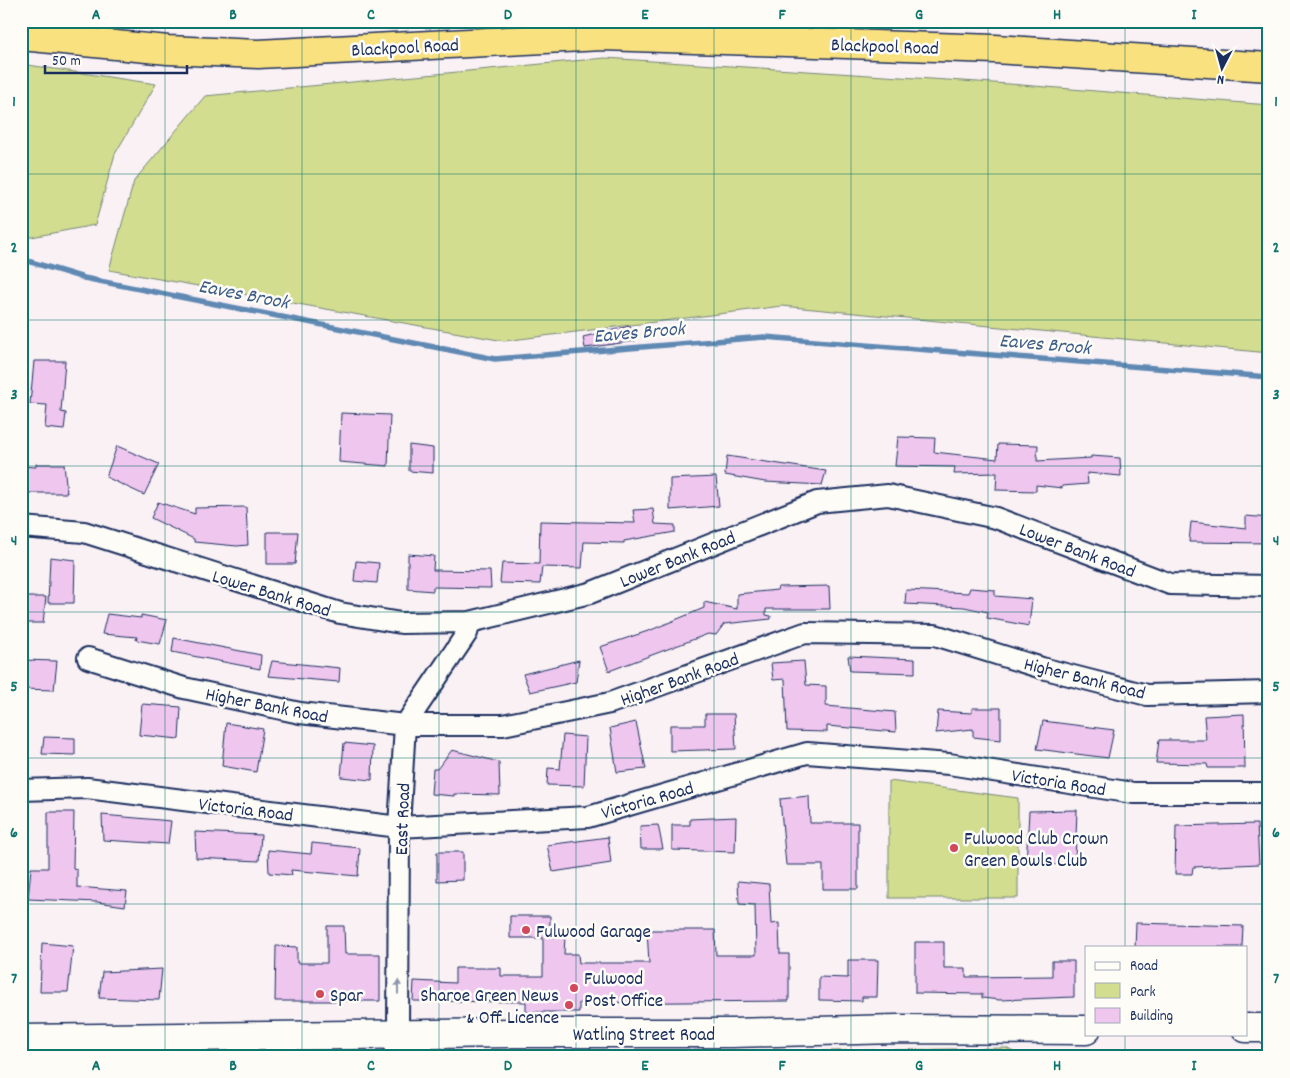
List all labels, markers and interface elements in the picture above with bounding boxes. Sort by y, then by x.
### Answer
text: A [92,4,101,27]
text: B [229,4,237,27]
text: C [367,4,375,27]
text: D [504,4,513,27]
text: E [641,4,649,27]
text: F [778,4,786,27]
text: G [915,4,923,27]
text: H [1053,4,1061,27]
text: I [1192,4,1198,27]
street label: Blackpool Road [351,33,460,66]
street label: Blackpool Road [830,33,939,64]
scale bar [45,42,188,74]
north arrow [1198,42,1248,92]
text: 50 m [52,51,81,73]
text: N [1216,69,1225,89]
text: 1 [12,91,16,114]
text: 1 [1274,91,1278,114]
text: 2 [11,237,18,260]
text: 2 [1273,237,1280,260]
water label: Eaves Brook [196,273,293,319]
water label: Eaves Brook [592,316,688,352]
water label: Eaves Brook [998,328,1093,364]
text: 3 [10,384,18,407]
text: 3 [1272,384,1280,407]
street label: Lower Bank Road [1015,518,1139,587]
street label: Lower Bank Road [616,526,740,597]
text: 4 [11,530,17,553]
text: 4 [1273,530,1279,553]
street label: Lower Bank Road [208,565,334,626]
street label: Higher Bank Road [617,647,743,715]
street label: Higher Bank Road [1021,652,1148,709]
text: 5 [10,676,18,699]
text: 5 [1272,676,1280,699]
street label: Higher Bank Road [203,682,330,733]
street label: Victoria Road [1009,764,1108,805]
street label: Victoria Road [599,776,697,828]
street label: East Road [390,782,419,856]
street label: Victoria Road [197,792,294,831]
text: 6 [10,822,18,845]
text: 6 [1272,822,1280,845]
place label: Fulwood Club Crown Green Bowls Club [964,827,1108,876]
marker: Fulwood Club Crown Green Bowls Club [948,842,960,854]
place label: Fulwood Garage [536,920,651,947]
marker: Fulwood Garage [520,924,532,936]
legend [1085,946,1248,1036]
text: Road [1130,956,1158,978]
place label: Fulwood Post Office [584,967,663,1016]
text: 7 [11,968,17,991]
text: 7 [1273,968,1279,991]
one-way arrow [394,979,402,995]
marker: Fulwood Post Office [568,982,580,994]
text: Park [1130,982,1156,1004]
place label: Spar [330,984,363,1011]
place label: Sharoe Green News & Off Licence [420,984,559,1033]
marker: Spar [314,988,326,1000]
marker: Sharoe Green News & Off Licence [563,999,575,1011]
text: Building [1130,1006,1173,1028]
street label: Watling Street Road [573,1023,715,1050]
text: A [92,1055,101,1078]
text: B [229,1055,237,1078]
text: C [367,1055,375,1078]
text: D [504,1055,513,1078]
text: E [641,1055,649,1078]
text: F [778,1055,786,1078]
text: G [915,1055,923,1078]
text: H [1053,1055,1061,1078]
text: I [1192,1055,1198,1078]

